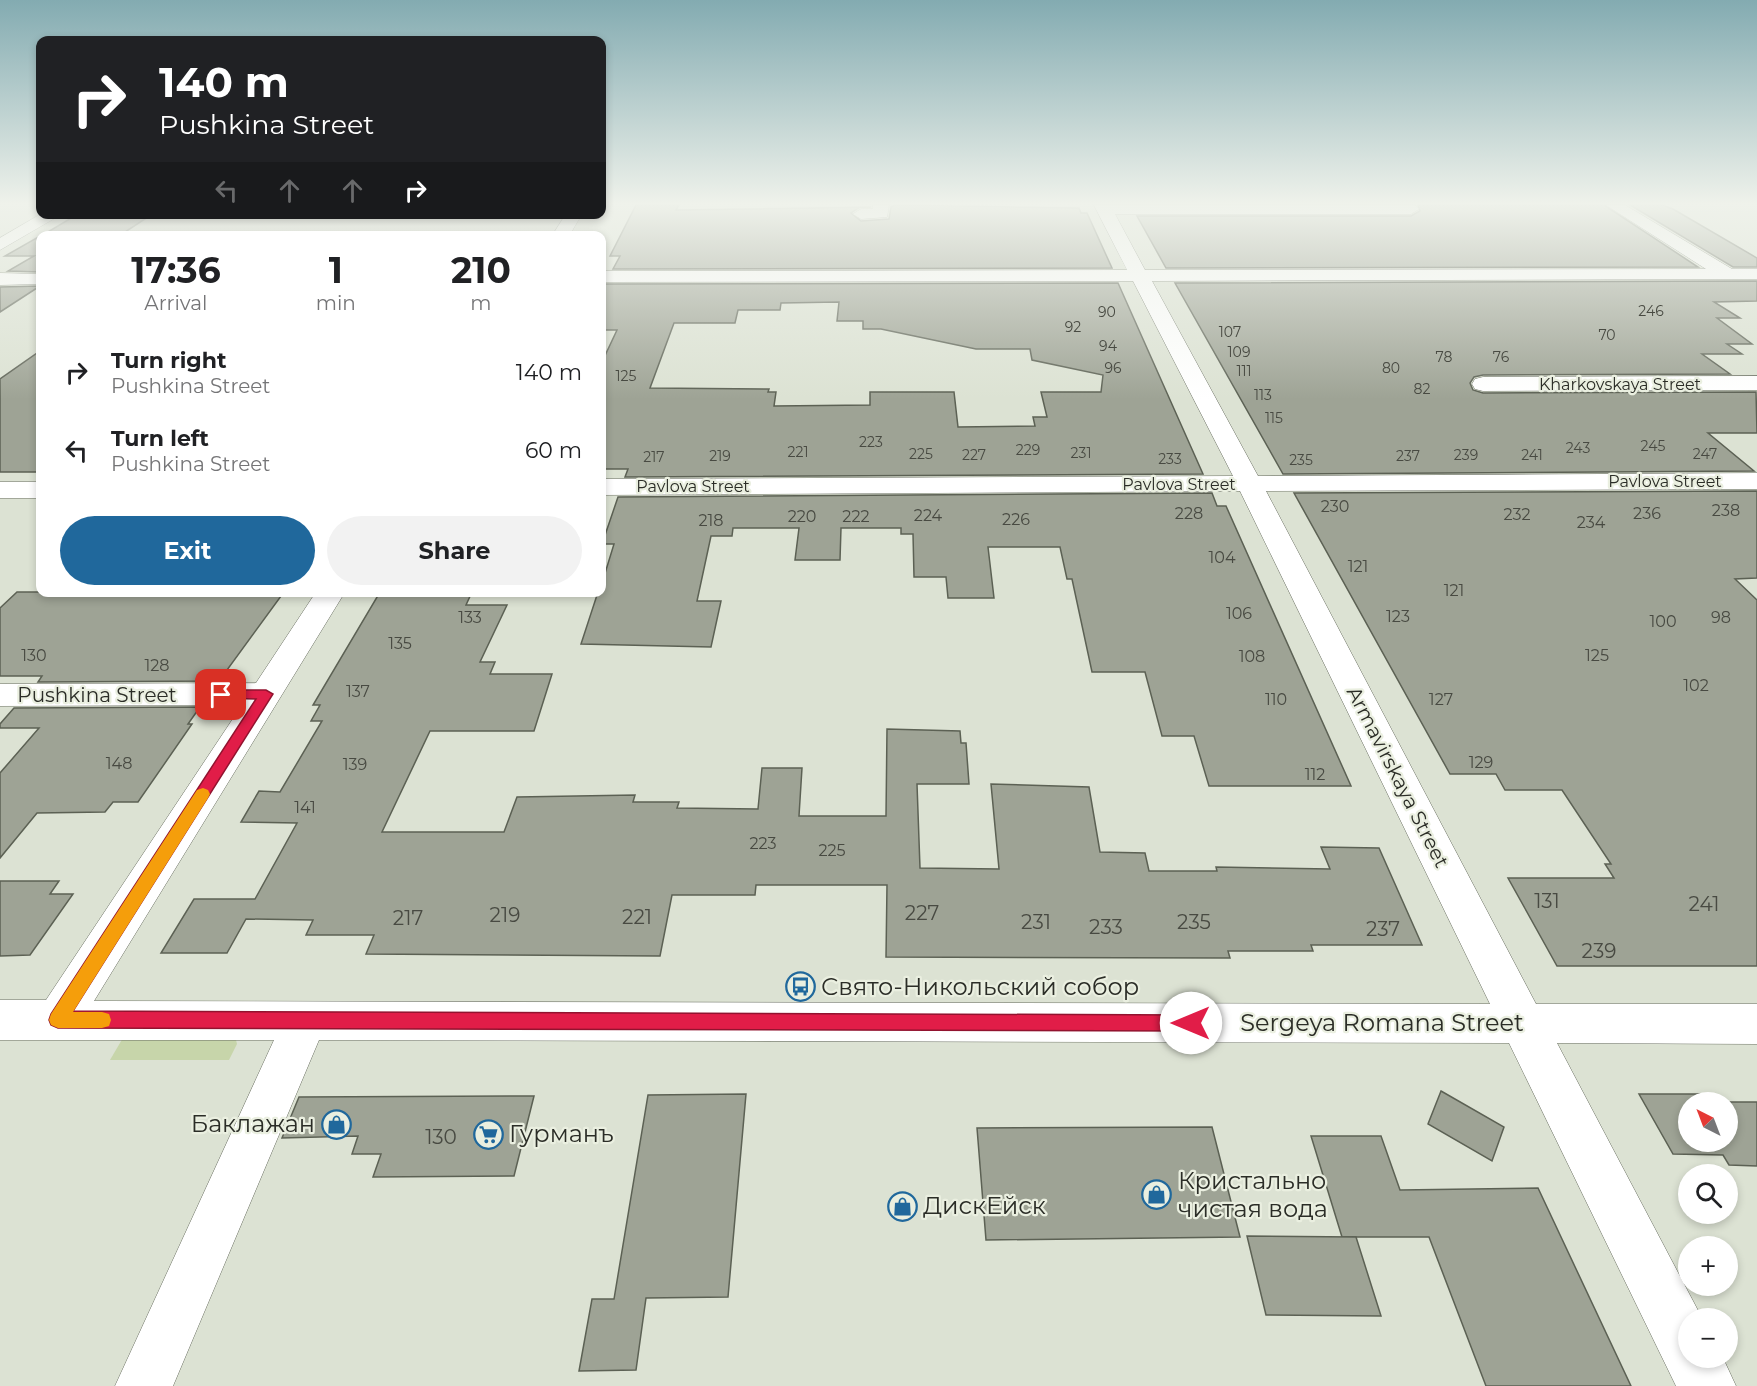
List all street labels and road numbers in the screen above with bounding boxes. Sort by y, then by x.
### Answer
street label: Kharkovskaya Street [1539,375,1702,394]
street label: Pavlova Street [1608,472,1722,491]
street label: Pavlova Street [1122,475,1236,494]
street label: Pavlova Street [636,477,750,496]
street label: Armavirskaya Street [1342,682,1454,872]
street label: Pushkina Street [17,683,177,707]
street label: Sergeya Romana Street [1240,1008,1524,1037]

